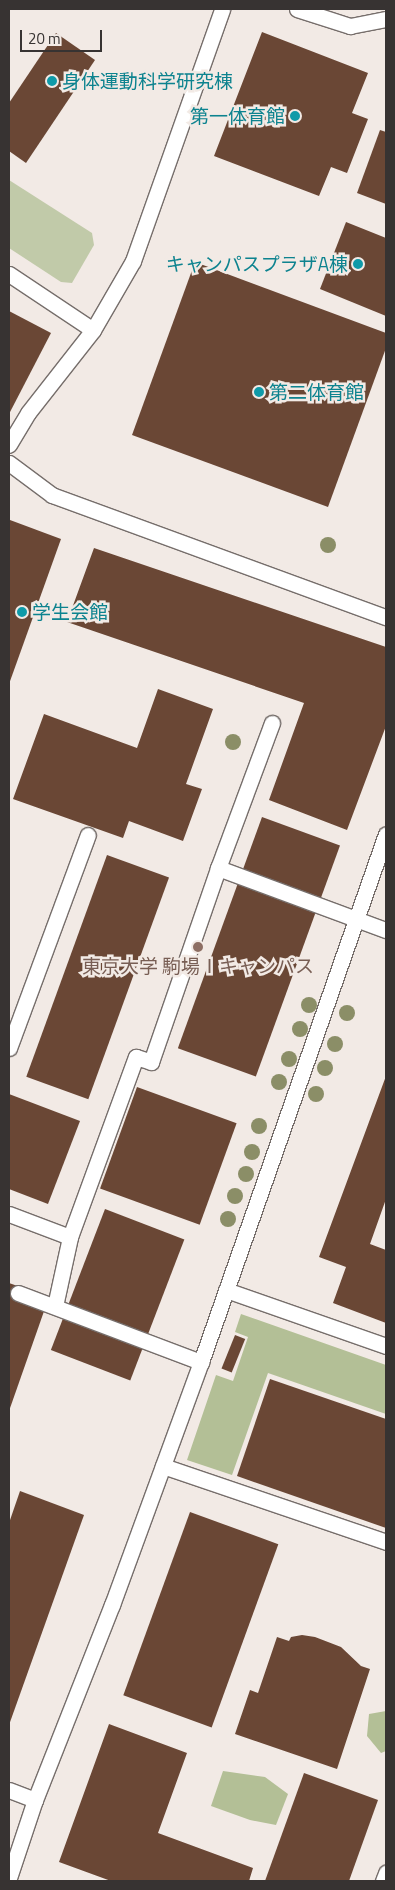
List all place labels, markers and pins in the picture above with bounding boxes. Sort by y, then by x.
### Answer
place label: 身体運動科学研究棟 [62,70,233,92]
marker: 身体運動科学研究棟 [46,75,58,87]
place label: 第一体育館 [190,105,285,127]
marker: 第一体育館 [289,110,301,122]
place label: キャンパスプラザA棟 [166,253,348,275]
marker: キャンパスプラザA棟 [352,258,364,270]
place label: 第二体育館 [269,381,364,403]
marker: 第二体育館 [253,386,265,398]
place label: 学生会館 [32,601,108,623]
marker: 学生会館 [16,606,28,618]
marker: 東京大学 駒場Ⅰキャンパス [192,941,204,953]
place label: 東京大学 駒場Ⅰキャンパス [82,955,314,977]

